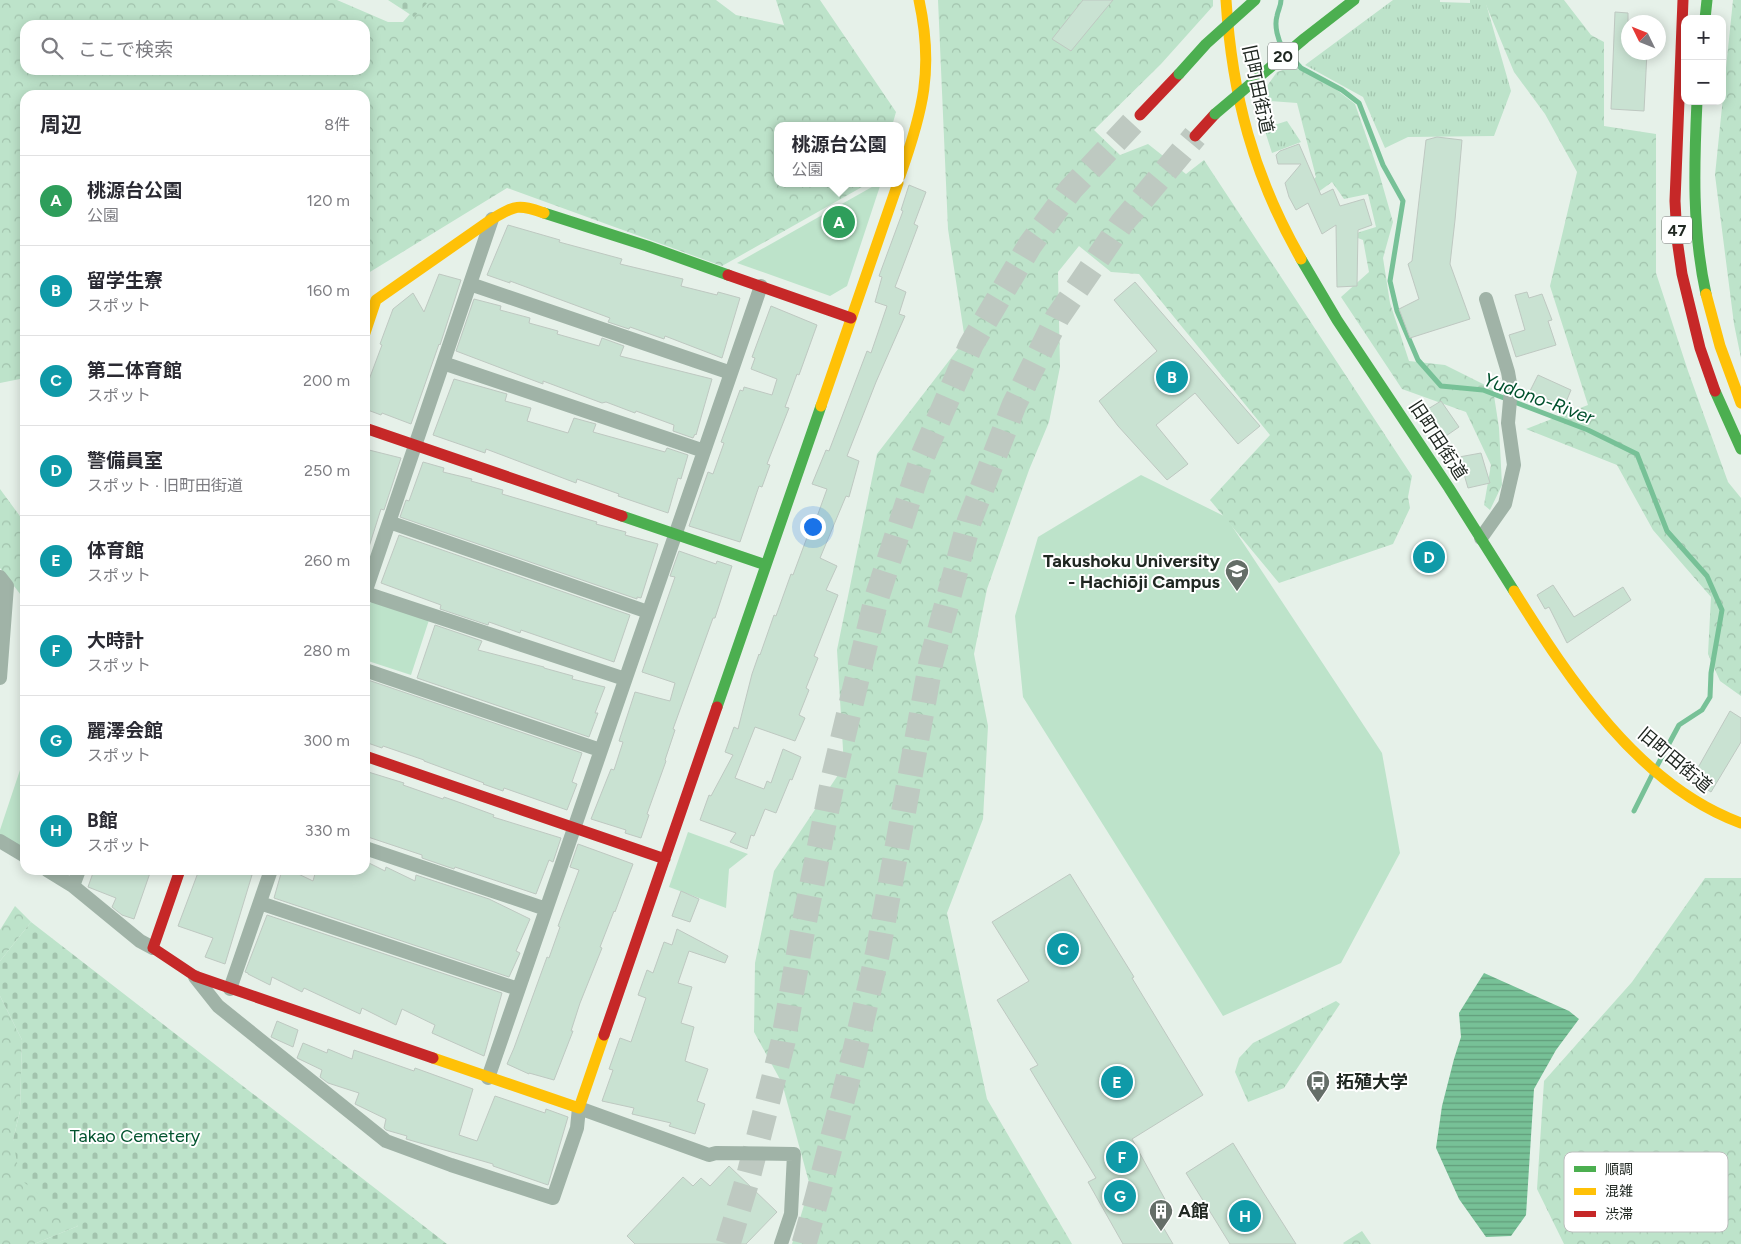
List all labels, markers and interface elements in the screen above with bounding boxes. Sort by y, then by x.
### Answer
north arrow [1621,15,1666,60]
map controls [1681,15,1726,105]
button: + [1681,15,1726,60]
search box [20,20,370,75]
icon: search [38,34,66,62]
text: ここで検索 [78,38,173,61]
road number: 20 [1268,42,1298,70]
street label: 旧町田街道 [1238,43,1278,135]
button: − [1681,60,1726,105]
text: 周辺 [40,112,82,137]
text: 8件 [324,115,350,134]
popup [774,122,904,187]
text: 桃源台公園 [791,133,887,156]
text: 公園 [791,160,824,179]
text: 桃源台公園 [87,179,182,202]
text: A [50,191,62,210]
text: 120 m [307,191,350,210]
pin: A [823,203,855,241]
text: 公園 [87,206,119,225]
road number: 47 [1662,216,1692,244]
text: 留学生寮 [87,269,163,292]
text: B [51,281,61,300]
text: 160 m [307,281,350,300]
text: スポット [87,296,151,315]
pin: B [1156,358,1188,396]
text: 第二体育館 [87,359,182,382]
water label: Yudono-River [1480,368,1598,429]
text: C [50,371,62,390]
text: 200 m [303,371,350,390]
text: スポット [87,386,151,405]
street label: 旧町田街道 [1404,396,1472,484]
text: 警備員室 [87,449,163,472]
text: D [50,461,62,480]
text: 250 m [304,461,350,480]
text: スポット · 旧町田街道 [87,476,243,495]
your location [800,514,826,540]
pin: D [1413,538,1445,576]
text: 体育館 [87,539,144,562]
place label: Takushoku University - Hachiōji Campus [1043,550,1221,593]
text: E [51,551,61,570]
text: 260 m [304,551,350,570]
school or university icon: Takushoku University - Hachiōji Campus [1224,558,1250,592]
text: スポット [87,566,151,585]
text: 大時計 [87,629,144,652]
text: F [52,641,60,660]
text: 280 m [303,641,350,660]
text: スポット [87,656,151,675]
text: 麗澤会館 [87,719,163,742]
street label: 旧町田街道 [1633,723,1717,797]
text: G [50,731,62,750]
text: 300 m [303,731,350,750]
text: スポット [87,746,151,765]
text: B館 [87,809,118,832]
text: H [50,821,62,840]
text: 330 m [305,821,350,840]
text: スポット [87,836,151,855]
pin: C [1047,930,1079,968]
pin: E [1101,1063,1133,1101]
bus stop icon: 拓殖大学 [1305,1069,1331,1103]
place label: 拓殖大学 [1336,1071,1408,1093]
park label: Takao Cemetery [70,1125,201,1147]
pin: F [1106,1138,1138,1176]
legend [1564,1152,1728,1232]
text: 順調 [1605,1161,1633,1178]
pin: G [1104,1177,1136,1215]
text: 混雑 [1605,1183,1633,1200]
pin: H [1229,1197,1261,1235]
building icon: A館 [1148,1198,1174,1232]
place label: A館 [1178,1200,1209,1222]
text: 渋滞 [1605,1206,1633,1223]

